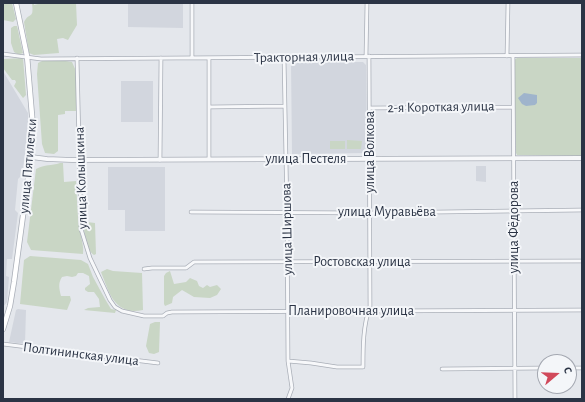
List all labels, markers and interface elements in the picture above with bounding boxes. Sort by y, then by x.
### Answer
street label: Тракторная улица [254,48,354,66]
street label: 2-я Короткая улица [387,98,495,116]
street label: улица Волкова [362,111,378,193]
street label: улица Пятилетки [15,118,41,214]
street label: улица Колышкина [71,127,91,229]
street label: улица Пестеля [266,151,346,167]
street label: улица Фёдорова [506,181,522,273]
street label: улица Ширшова [278,183,296,275]
street label: улица Муравьёва [338,204,436,220]
street label: Ростовская улица [313,254,411,270]
street label: Планировочная улица [288,303,414,319]
street label: Полтининская улица [22,339,140,369]
north arrow [537,354,577,394]
text: С [562,366,574,375]

